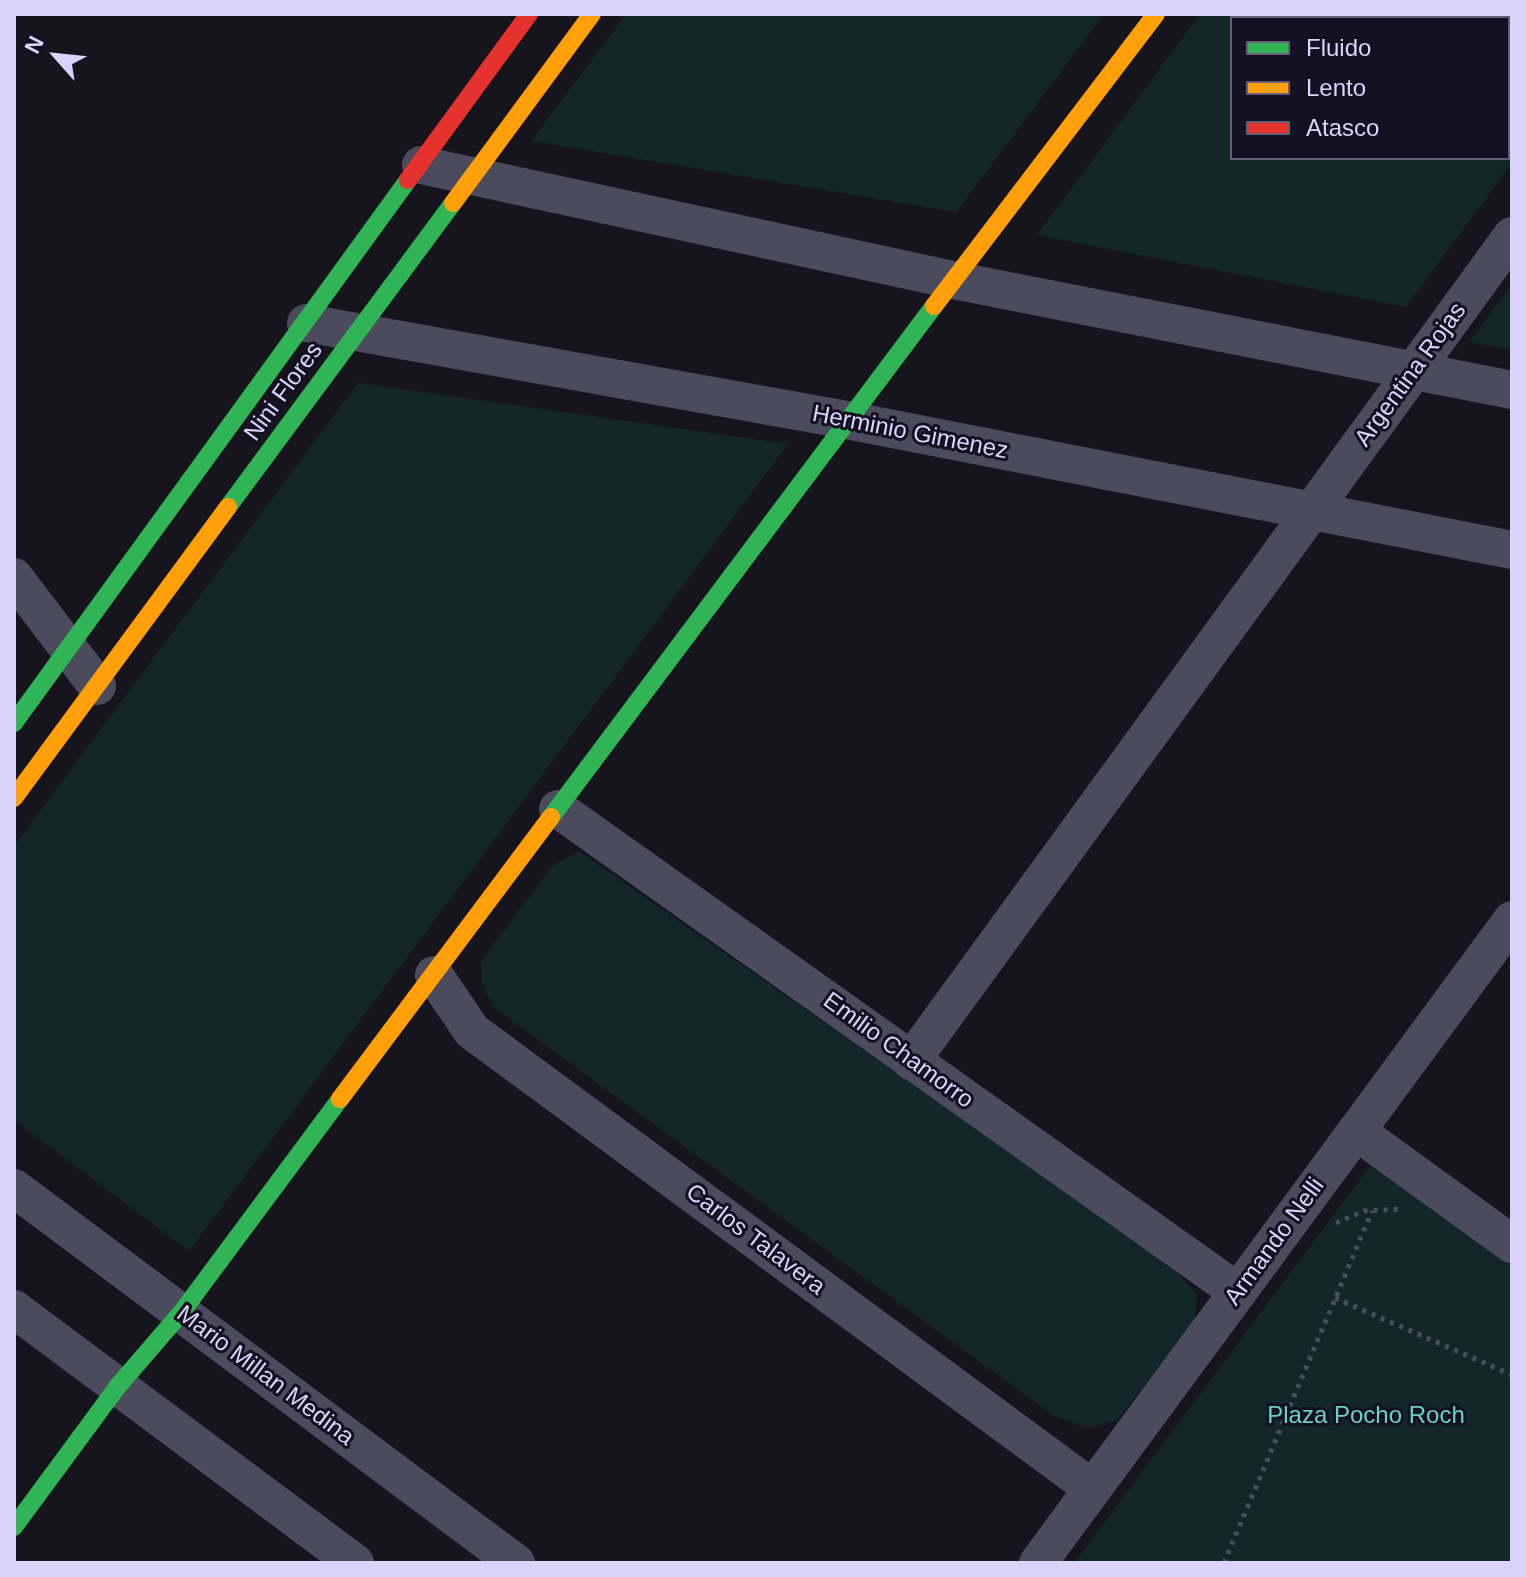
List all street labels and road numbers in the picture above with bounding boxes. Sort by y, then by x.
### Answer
street label: Argentina Rojas [1349,297,1473,453]
street label: Nini Flores [239,337,329,447]
street label: Herminio Gimenez [810,400,1010,466]
street label: Emilio Chamorro [817,987,979,1115]
street label: Armando Nelli [1219,1173,1331,1311]
street label: Carlos Talavera [680,1178,830,1302]
street label: Mario Millan Medina [171,1300,359,1452]

